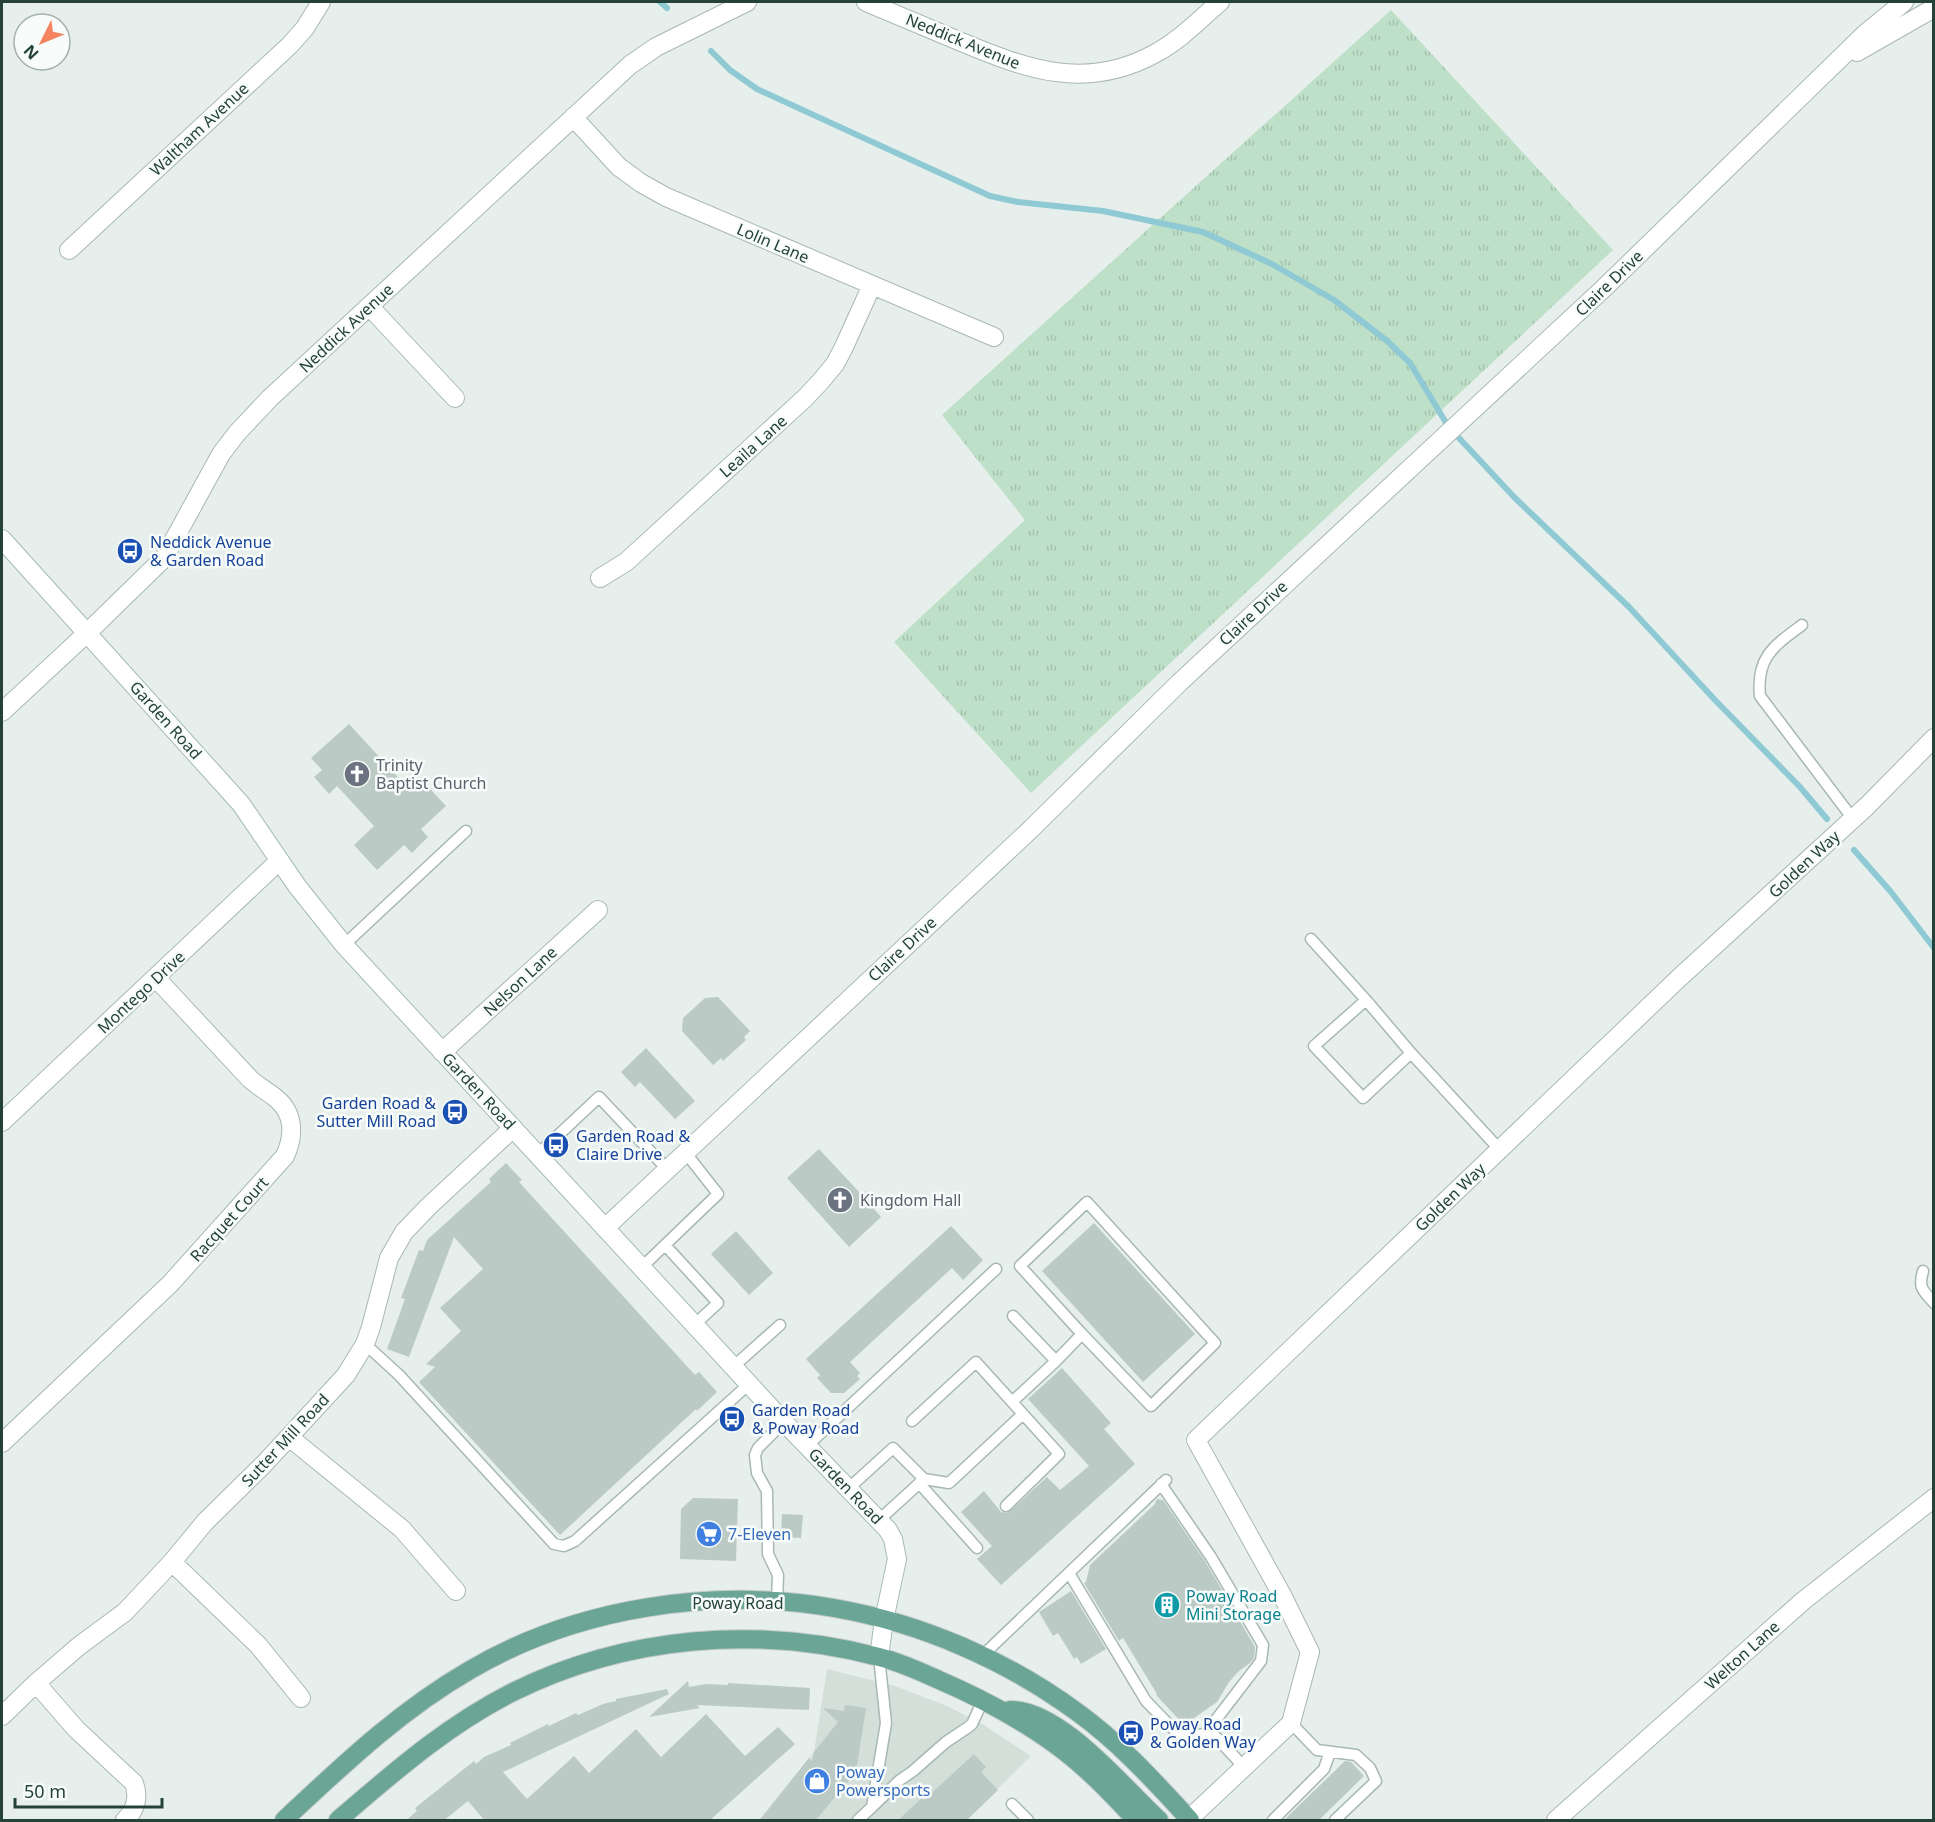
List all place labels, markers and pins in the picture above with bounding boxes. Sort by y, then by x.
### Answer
place label: Neddick Avenue & Garden Road [150,531,272,571]
bus stop icon: Neddick Avenue & Garden Road [115,536,145,566]
place label: Trinity Baptist Church [376,754,486,794]
church icon: Trinity Baptist Church [342,759,372,789]
place label: Garden Road & Sutter Mill Road [316,1092,436,1132]
bus stop icon: Garden Road & Sutter Mill Road [440,1097,470,1127]
place label: Garden Road & Claire Drive [576,1125,690,1165]
bus stop icon: Garden Road & Claire Drive [541,1130,571,1160]
church icon: Kingdom Hall [825,1185,855,1215]
place label: Kingdom Hall [860,1189,962,1211]
place label: Garden Road & Poway Road [752,1399,859,1439]
bus stop icon: Garden Road & Poway Road [717,1404,747,1434]
supermarket icon: 7-Eleven [694,1519,724,1549]
place label: 7-Eleven [728,1523,791,1545]
place label: Poway Road Mini Storage [1186,1585,1281,1625]
building icon: Poway Road Mini Storage [1152,1590,1182,1620]
place label: Poway Road & Golden Way [1150,1713,1257,1753]
bus stop icon: Poway Road & Golden Way [1116,1718,1146,1748]
place label: Poway Powersports [836,1761,930,1801]
shop icon: Poway Powersports [802,1766,832,1796]

